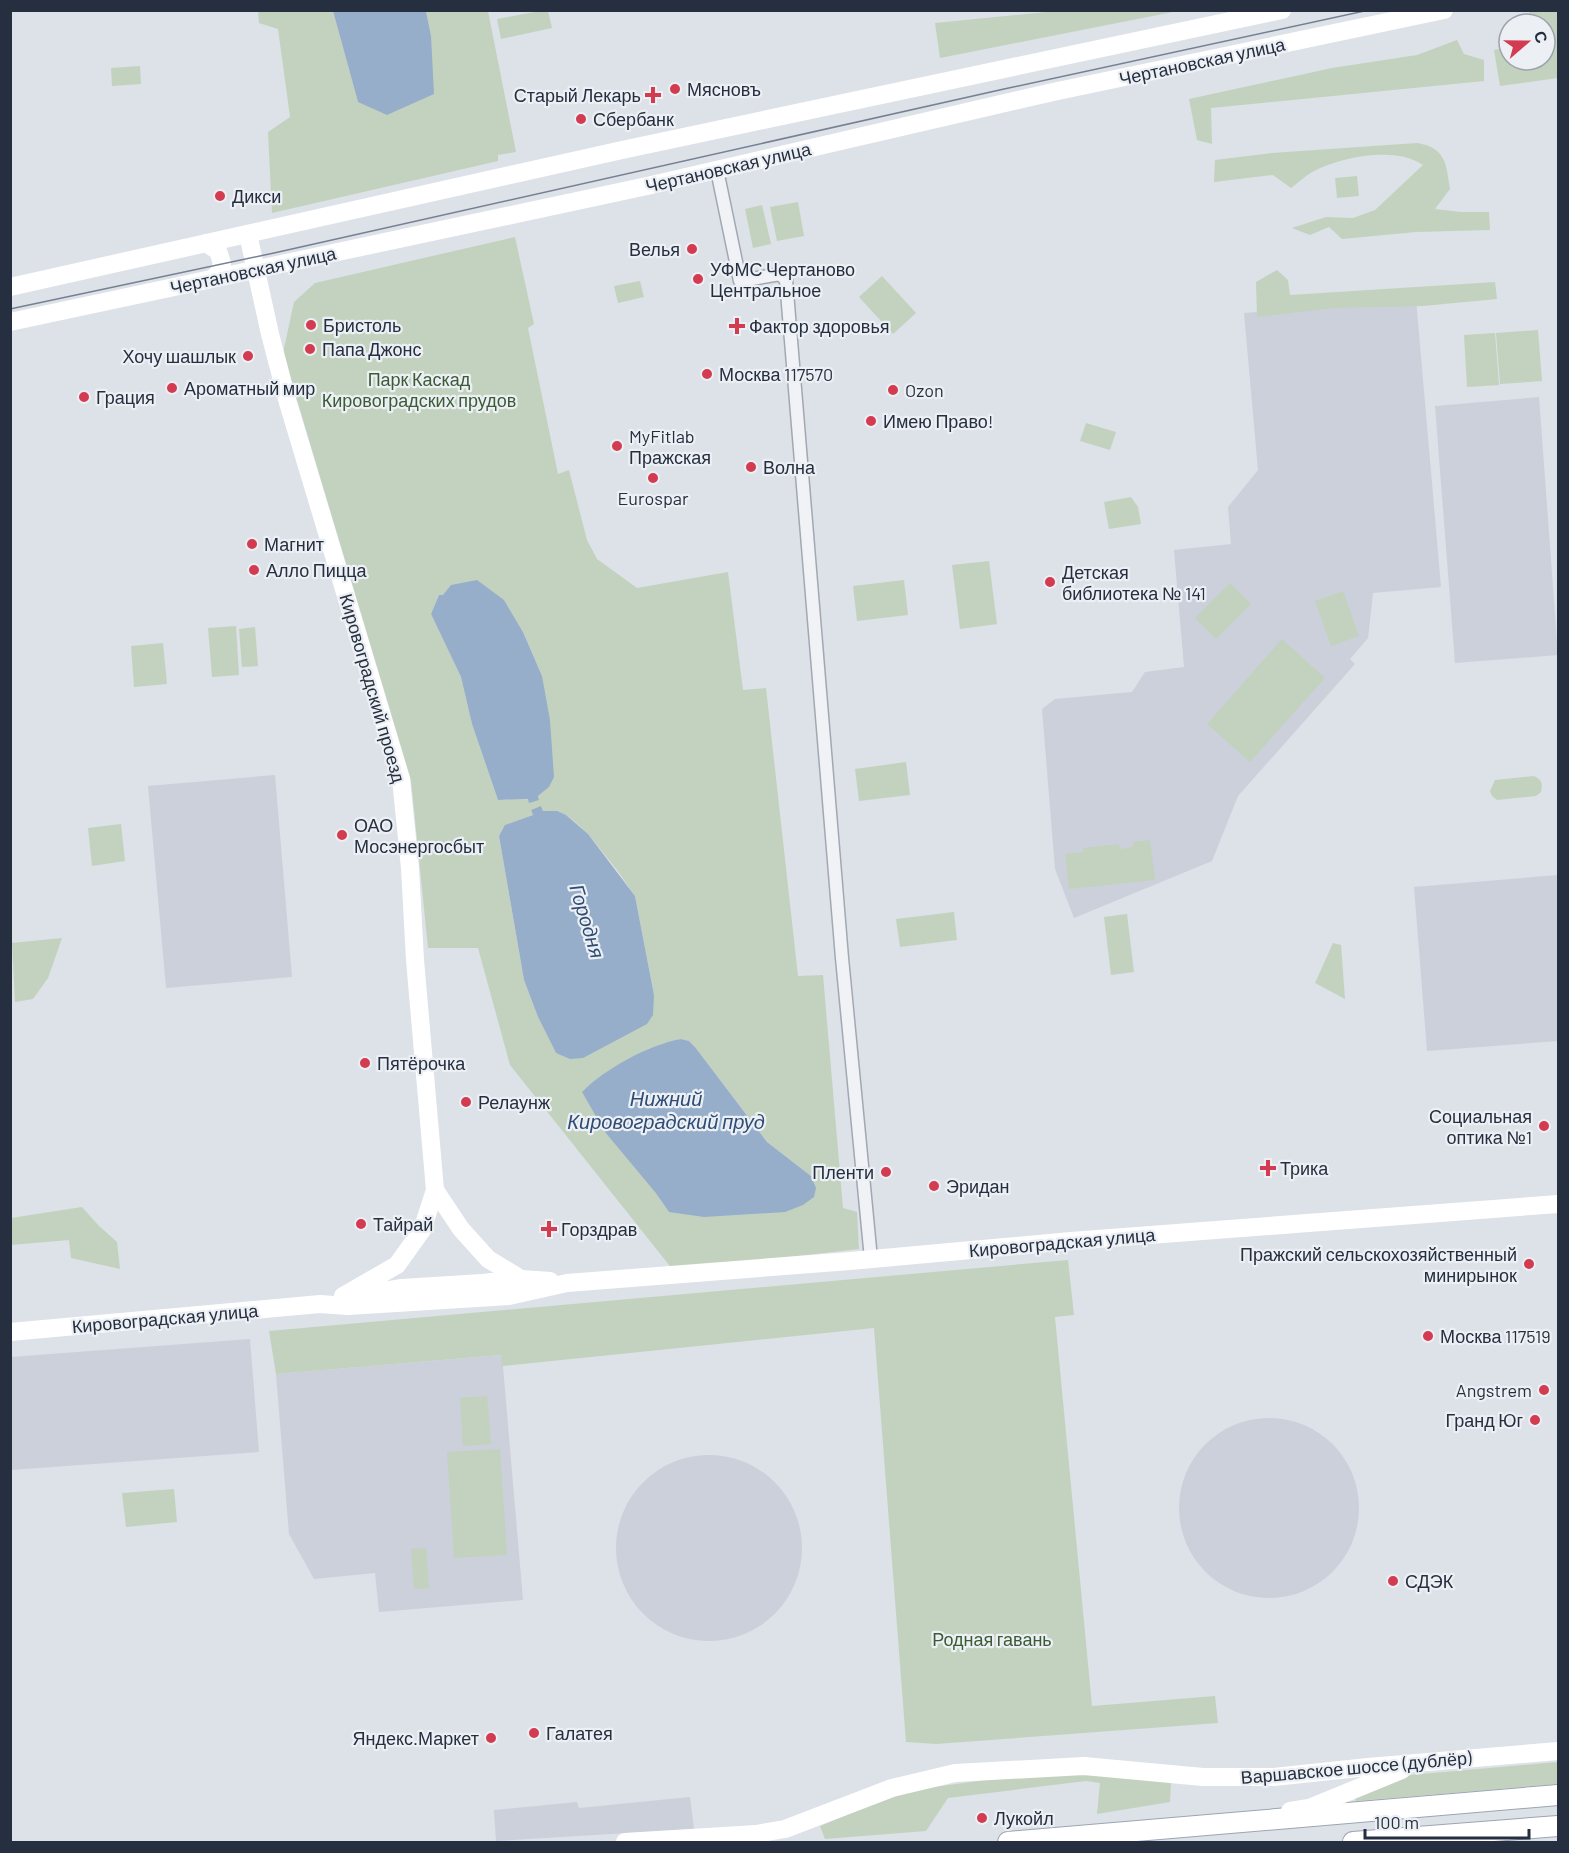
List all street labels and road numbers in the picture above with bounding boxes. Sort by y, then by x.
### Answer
street label: Чертановская улица [1117,32,1288,89]
street label: Чертановская улица [643,137,814,197]
street label: Чертановская улица [168,241,339,298]
street label: Кировоградский проезд [336,591,411,785]
street label: Кировоградская улица [968,1223,1157,1261]
street label: Кировоградская улица [71,1299,260,1337]
street label: Варшавское шоссе (дублёр) [1240,1746,1473,1788]

